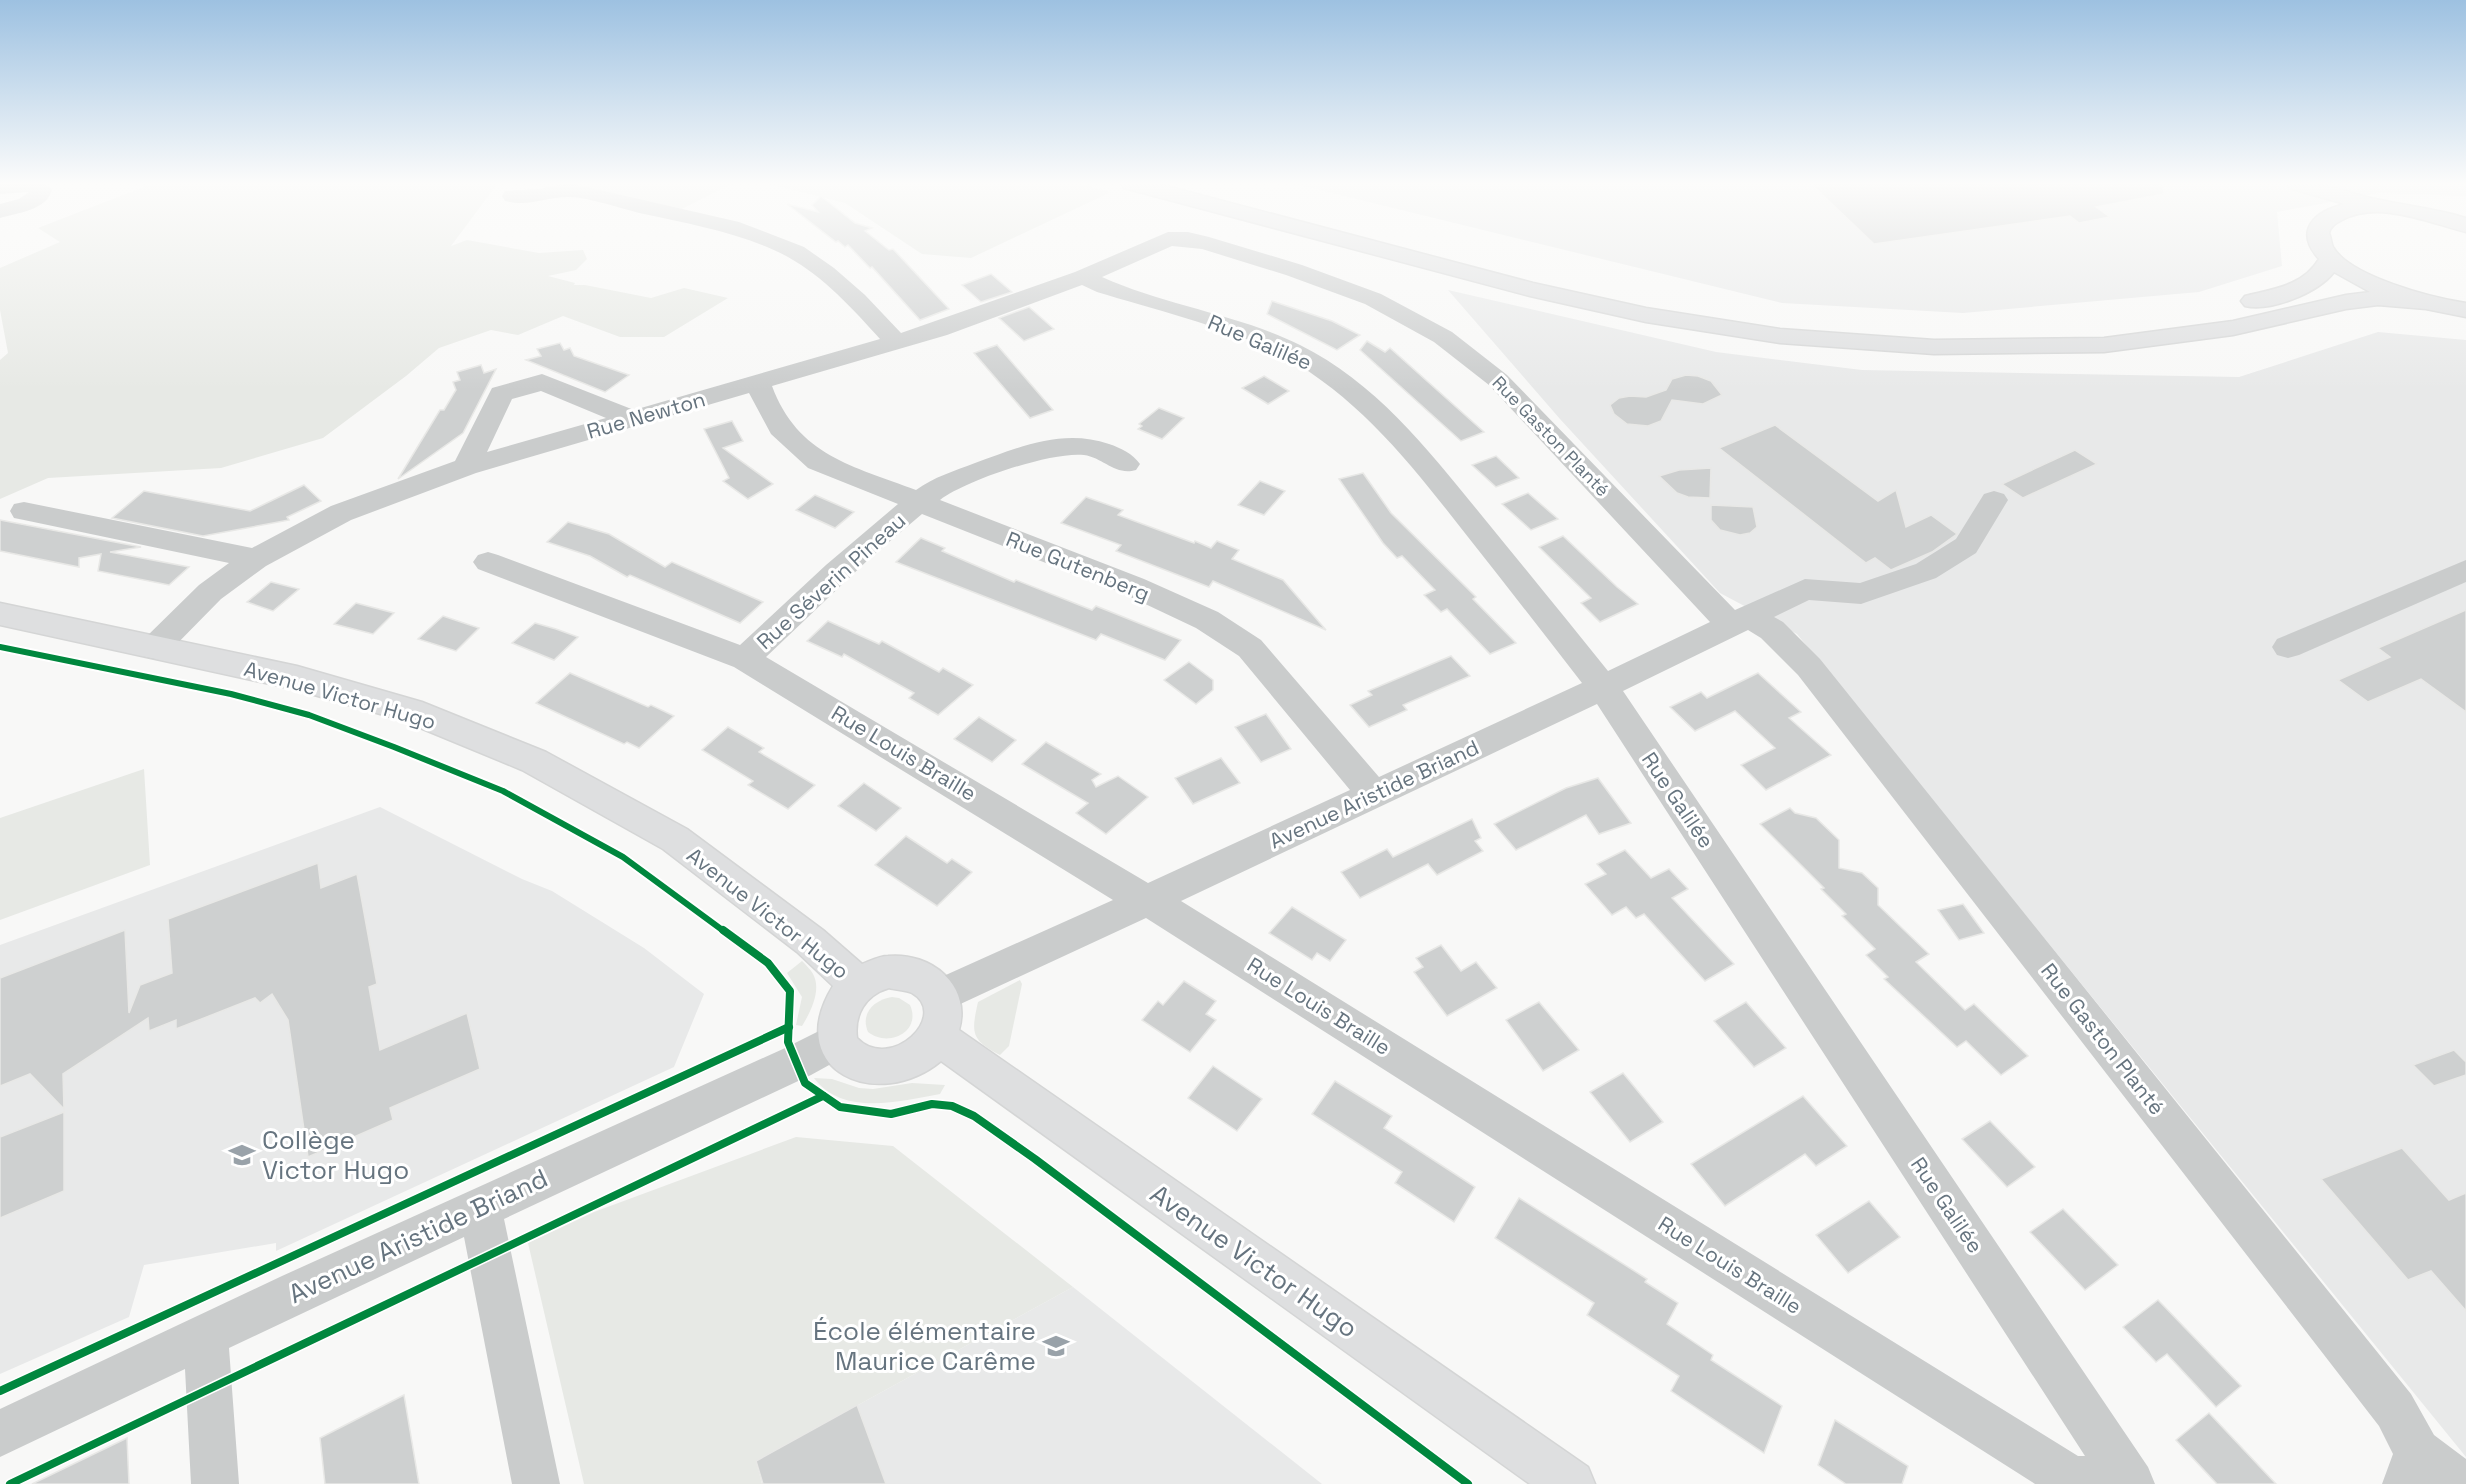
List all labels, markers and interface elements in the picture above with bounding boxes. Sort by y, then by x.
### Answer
street label: Rue Galilée [1204,308,1316,376]
street label: Rue Gaston Planté [1488,371,1614,501]
street label: Rue Newton [584,385,708,445]
street label: Rue Séverin Pineau [751,507,911,655]
street label: Rue Gutenberg [1002,525,1154,607]
street label: Avenue Victor Hugo [241,655,439,735]
street label: Rue Louis Braille [827,699,981,807]
street label: Avenue Aristide Briand [1265,734,1483,854]
street label: Rue Galilée [1636,747,1720,853]
street label: Avenue Victor Hugo [682,841,854,985]
street label: Rue Louis Braille [1242,951,1396,1061]
street label: Rue Gaston Planté [2035,958,2171,1120]
place label: Collège Victor Hugo [262,1123,409,1187]
school or university icon: Collège Victor Hugo [227,1140,257,1170]
street label: Rue Galilée [1905,1152,1989,1258]
street label: Avenue Aristide Briand [283,1161,553,1311]
street label: Avenue Victor Hugo [1144,1177,1364,1345]
street label: Rue Louis Braille [1653,1210,1807,1320]
place label: École élémentaire Maurice Carême [813,1314,1036,1378]
school or university icon: École élémentaire Maurice Carême [1041,1331,1071,1361]

